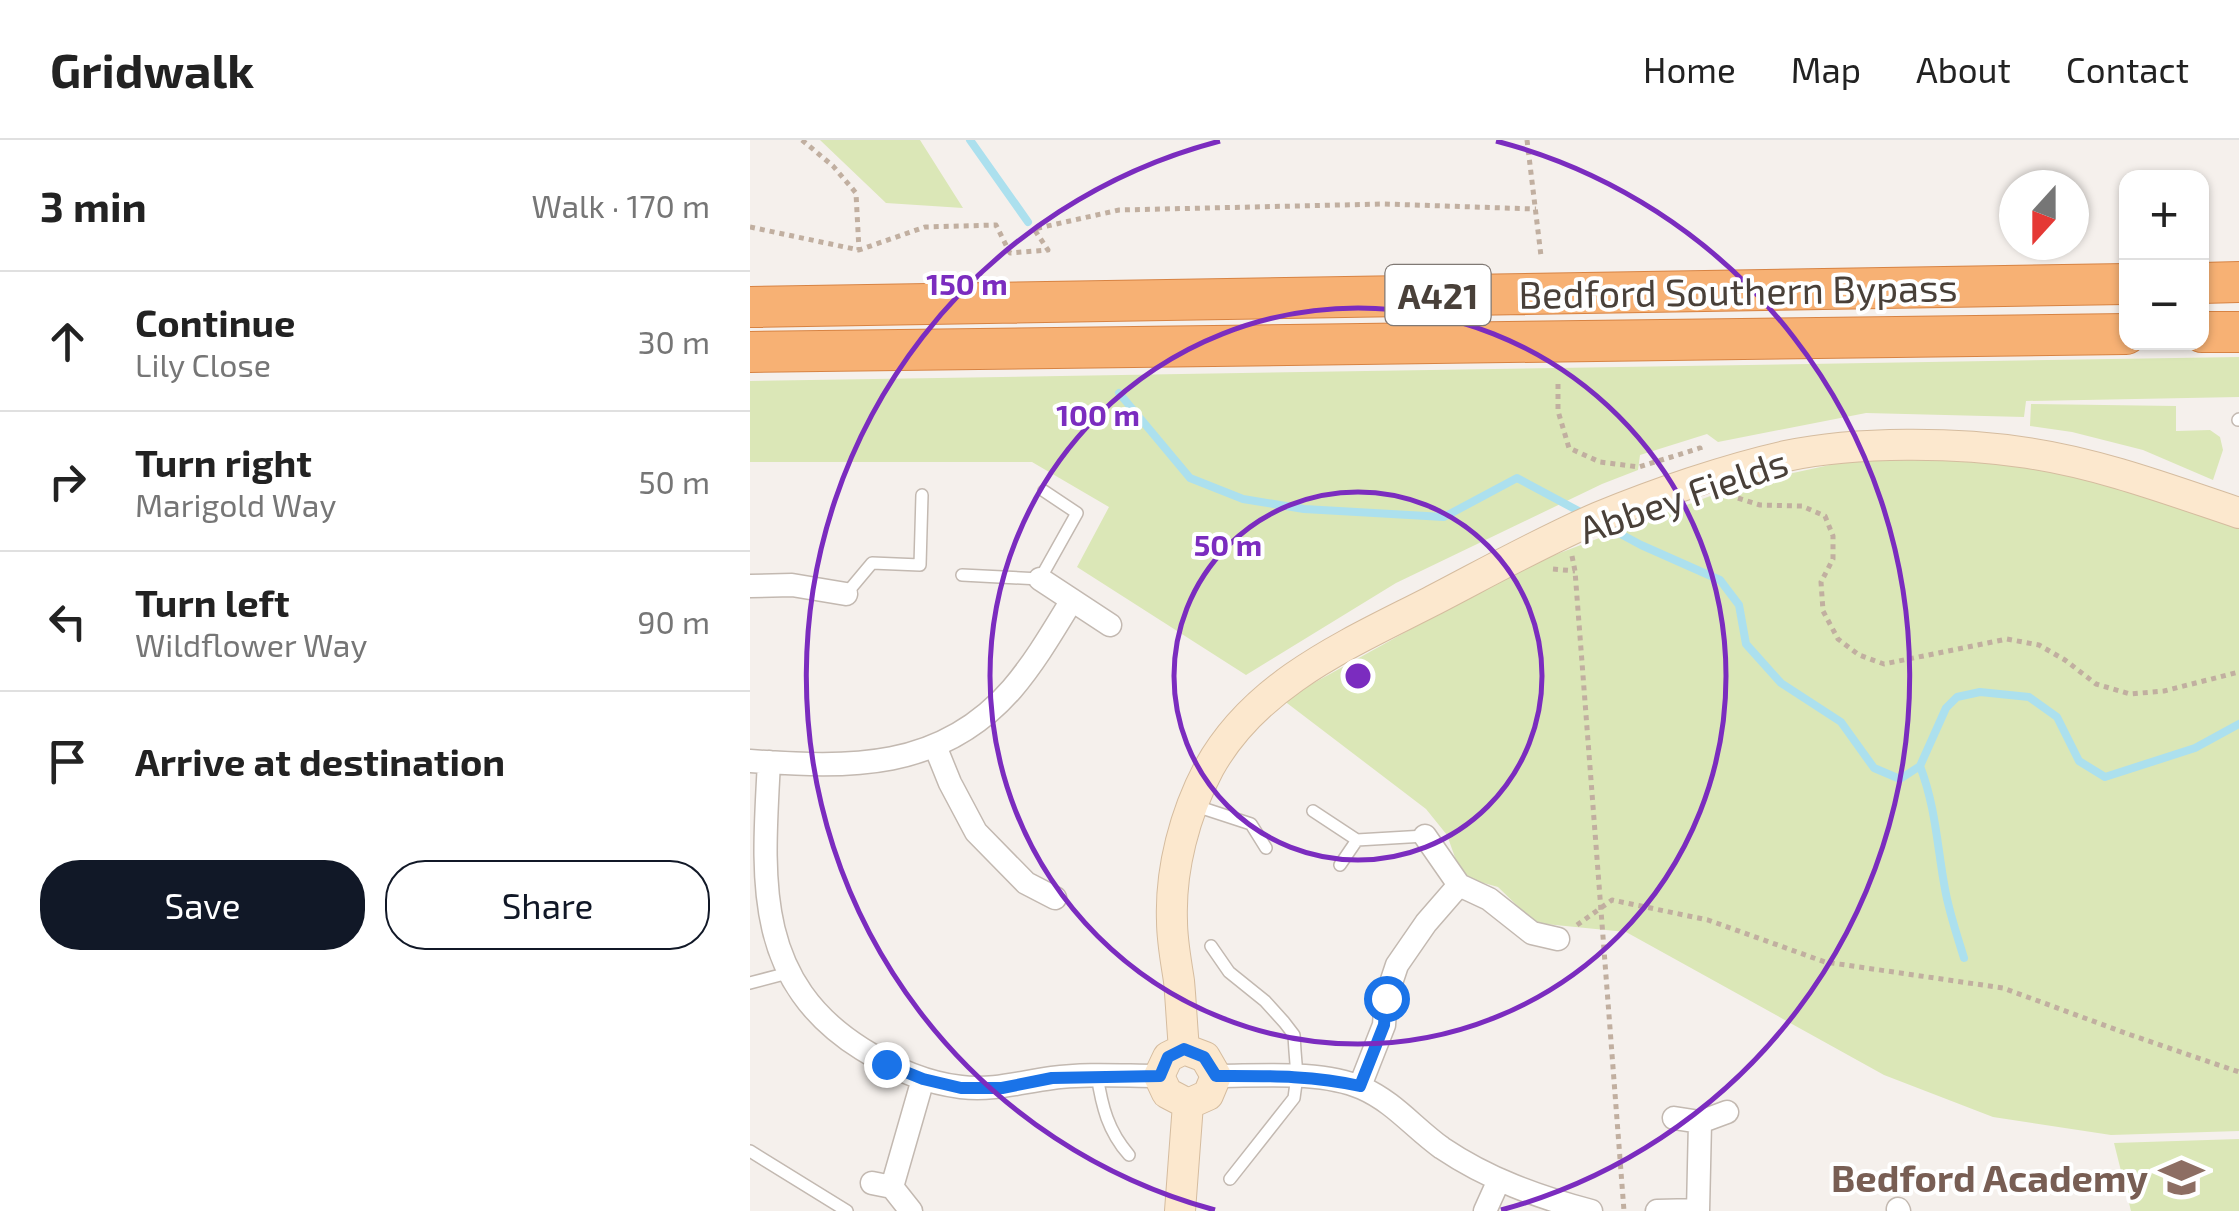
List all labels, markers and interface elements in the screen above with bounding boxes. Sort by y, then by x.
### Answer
text: Gridwalk [50,40,254,98]
text: Home [1643,48,1736,90]
text: Map [1791,48,1861,90]
text: About [1916,48,2011,90]
text: Contact [2066,48,2189,90]
north arrow [1999,170,2089,260]
map controls [2119,170,2209,350]
button: + [2119,170,2209,260]
text: 3 min [40,180,147,230]
text: Walk · 170 m [532,186,710,224]
button: − [2119,260,2209,350]
street label: Bedford Southern Bypass [1518,263,1958,317]
text: 150 m [926,265,1008,301]
road number: A421 [1386,265,1490,325]
text: Continue [135,299,295,345]
icon: ahead [40,314,95,369]
text: 30 m [638,322,710,360]
text: Lily Close [135,345,271,383]
text: 100 m [1056,396,1140,432]
street label: Abbey Fields [1573,438,1793,552]
text: Turn right [135,439,312,485]
icon: right [40,454,95,509]
text: 50 m [638,462,710,500]
text: Marigold Way [135,485,336,523]
text: 50 m [1194,526,1262,562]
text: Turn left [135,579,290,625]
icon: left [40,594,95,649]
text: 90 m [637,602,710,640]
text: Wildflower Way [135,625,367,663]
centre of rings [1340,658,1376,694]
icon: arrive [40,734,95,789]
text: Arrive at destination [135,738,505,784]
button: Save [40,860,365,950]
button: Share [385,860,710,950]
route start [1364,976,1410,1022]
route end [864,1042,910,1088]
school or university icon: Bedford Academy [2157,1153,2205,1201]
place label: Bedford Academy [1831,1154,2148,1200]

